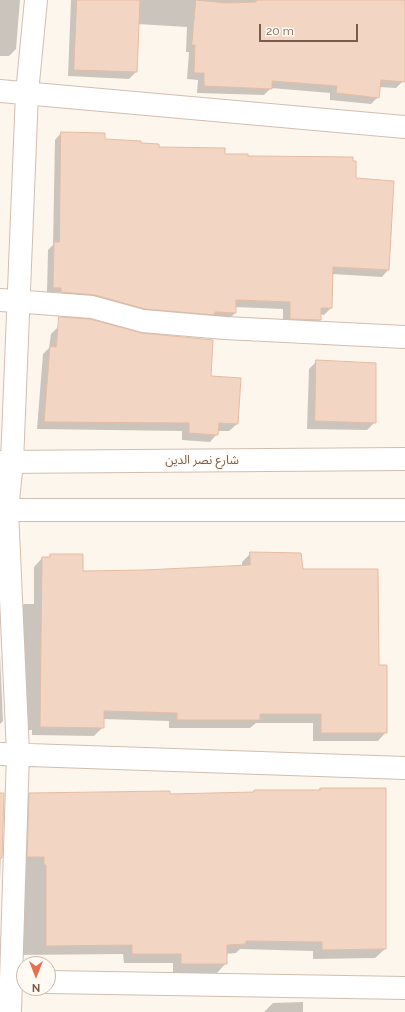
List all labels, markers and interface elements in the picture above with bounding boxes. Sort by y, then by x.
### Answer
scale bar [261,16,360,42]
text: 20 m [266,24,294,38]
street label: شارع نصر الدين [165,453,239,467]
north arrow [16,956,56,996]
text: N [32,981,40,994]

